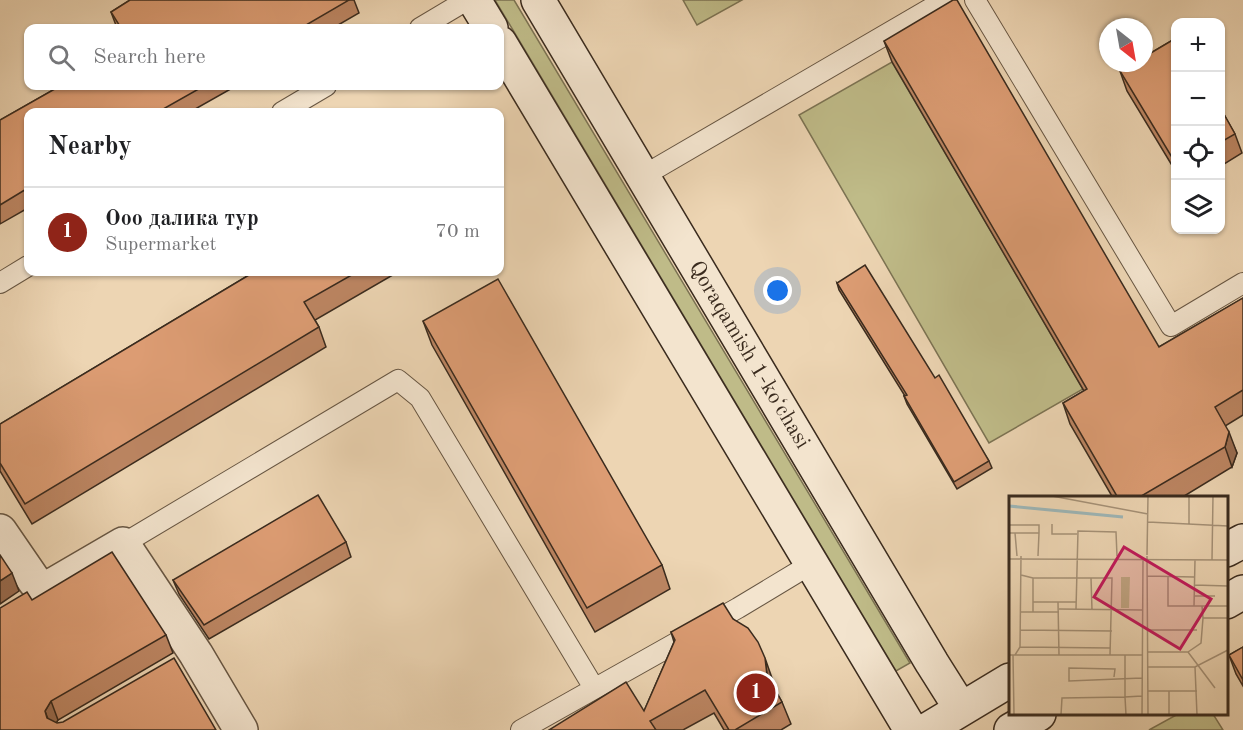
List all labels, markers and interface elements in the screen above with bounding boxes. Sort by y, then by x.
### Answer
north arrow [1099,18,1153,72]
map controls [1171,18,1225,234]
button: + [1171,18,1225,72]
search box [24,24,504,90]
icon: search [45,41,78,74]
text: Search here [93,46,206,68]
button: − [1171,72,1225,126]
button: locate [1171,126,1225,180]
text: Nearby [48,134,132,160]
button: layers [1171,180,1225,234]
text: Ооо далика тур [105,208,259,230]
text: 1 [62,222,73,242]
text: 70 m [435,222,480,242]
text: Supermarket [105,235,216,255]
street label: Qoraqamish 1-koʻchasi [684,257,814,453]
your location [763,276,792,305]
inset map [1009,496,1228,715]
pin: 1 [736,670,776,716]

